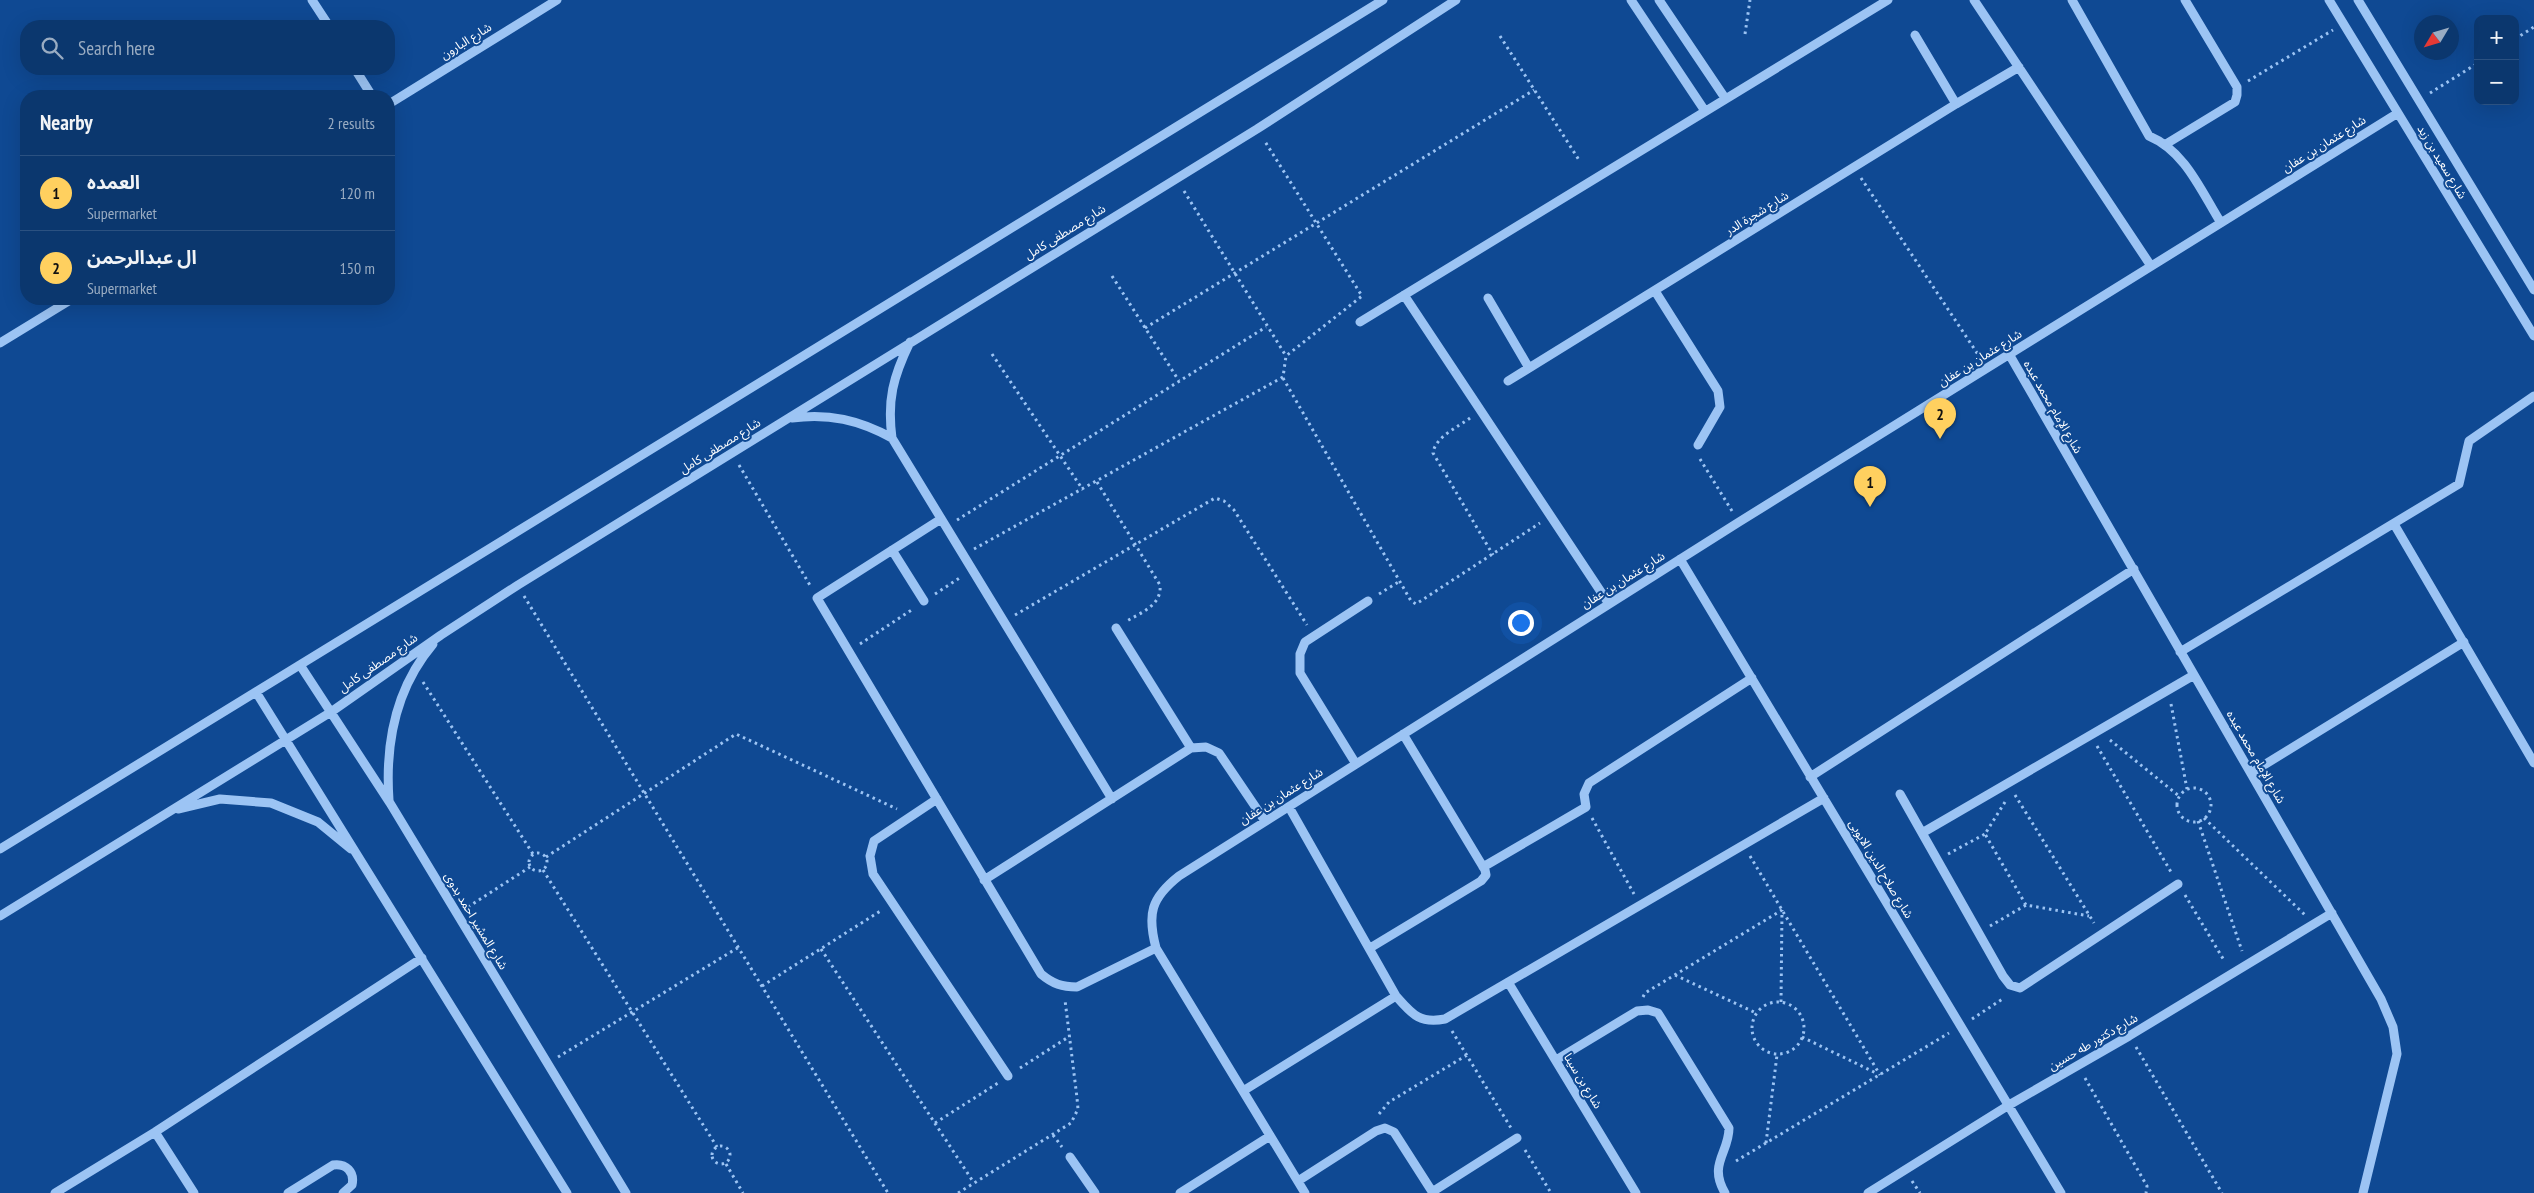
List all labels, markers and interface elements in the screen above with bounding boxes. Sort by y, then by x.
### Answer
north arrow [2414,15,2459,60]
map controls [2474,15,2519,105]
button: + [2474,15,2519,60]
street label: شارع البارون [437,19,495,64]
search box [20,20,395,75]
icon: search [38,34,66,62]
text: Search here [78,36,155,60]
button: − [2474,60,2519,105]
text: Nearby [40,109,93,136]
street label: شارع عثمان بن عفان [2279,112,2369,177]
text: 2 results [328,113,375,133]
street label: شارع سعيد بن زيد [2413,122,2470,202]
text: العمده [87,170,140,194]
text: 1 [52,183,60,203]
text: 120 m [340,183,375,203]
street label: شارع شجرة الدر [1722,187,1792,240]
street label: شارع مصطفى كامل [1021,201,1109,264]
text: Supermarket [87,203,157,223]
text: ال عبدالرحمن [87,245,197,269]
text: 2 [52,258,60,278]
text: 150 m [340,258,375,278]
text: Supermarket [87,278,157,298]
street label: شارع عثمان بن عفان [1935,326,2025,391]
street label: شارع الإمام محمد عبده [2019,357,2086,457]
pin: 2 [1924,398,1956,439]
street label: شارع مصطفى كامل [676,415,764,478]
pin: 1 [1854,466,1886,507]
street label: شارع عثمان بن عفان [1578,548,1668,613]
your location [1508,610,1534,636]
street label: شارع مصطفى كامل [335,630,421,697]
street label: شارع الإمام محمد عبده [2222,707,2289,807]
street label: شارع عثمان بن عفان [1236,764,1326,829]
street label: شارع صلاح الدين الايوبى [1844,817,1917,922]
street label: شارع المشير احمد بدوى [440,869,511,973]
street label: شارع دكتور طه حسين [2045,1010,2141,1075]
street label: شارع بن سينا [1559,1050,1606,1112]

